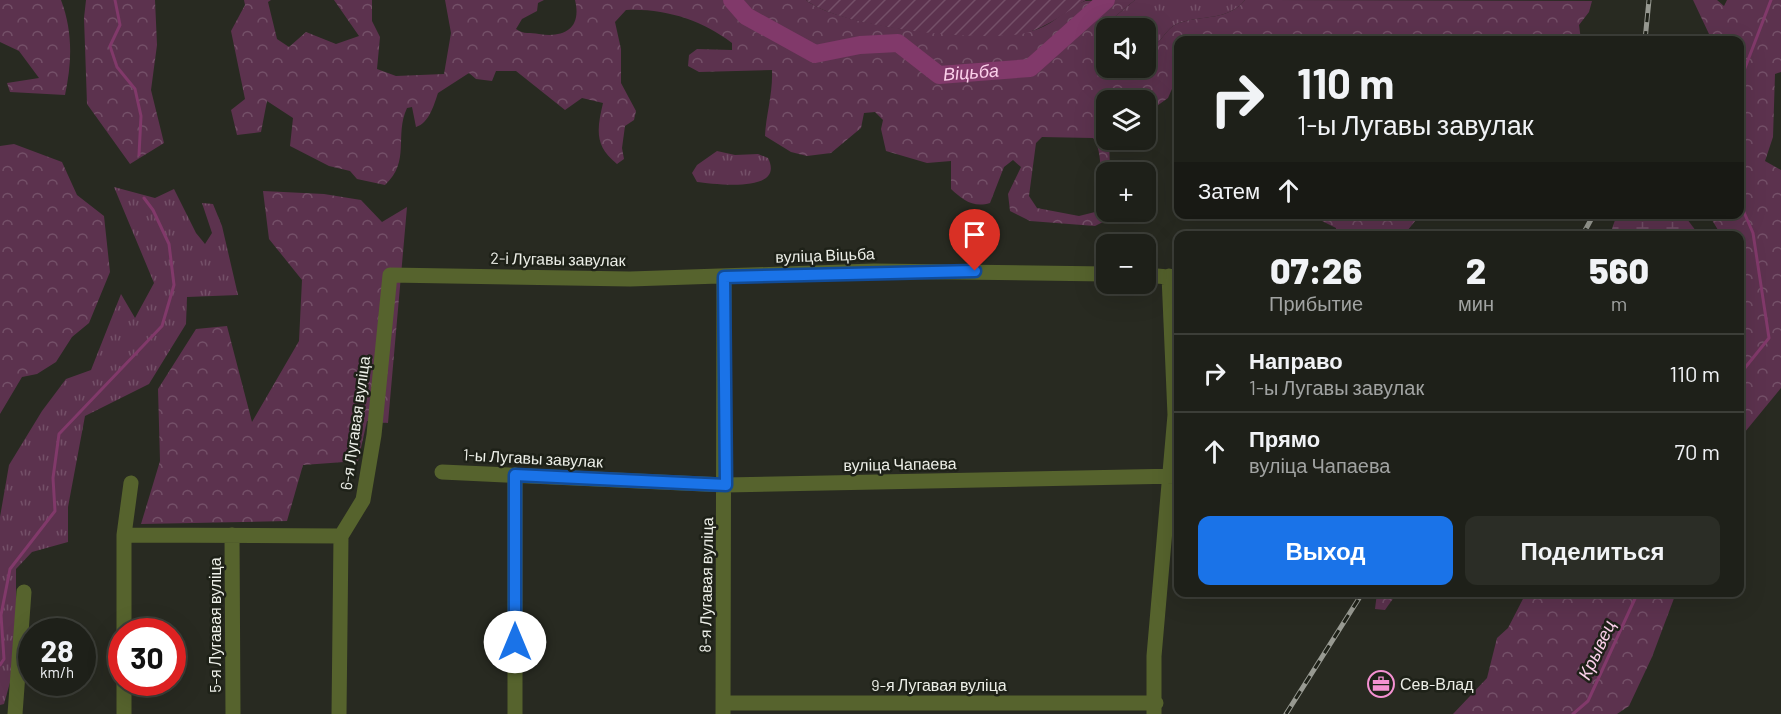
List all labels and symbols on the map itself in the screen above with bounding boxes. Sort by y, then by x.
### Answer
water label: Віцьба [942,58,1000,85]
pin [949,209,1000,271]
street label: вуліца Віцьба [775,243,875,266]
street label: 2-і Лугавы завулак [490,248,627,269]
street label: 6-я Лугавая вуліца [336,355,373,491]
street label: 1-ы Лугавы завулак [463,444,604,471]
street label: вуліца Чапаева [843,453,957,474]
street label: 8-я Лугавая вуліца [695,517,716,653]
street label: 5-я Лугавая вуліца [205,557,224,693]
position arrow [483,610,547,674]
water label: Крывец [1573,616,1619,683]
speed limit sign: 30 [108,618,186,696]
office icon: Сев-Влад [1366,669,1396,699]
place label: Сев-Влад [1400,674,1474,693]
street label: 9-я Лугавая вуліца [871,675,1007,694]

